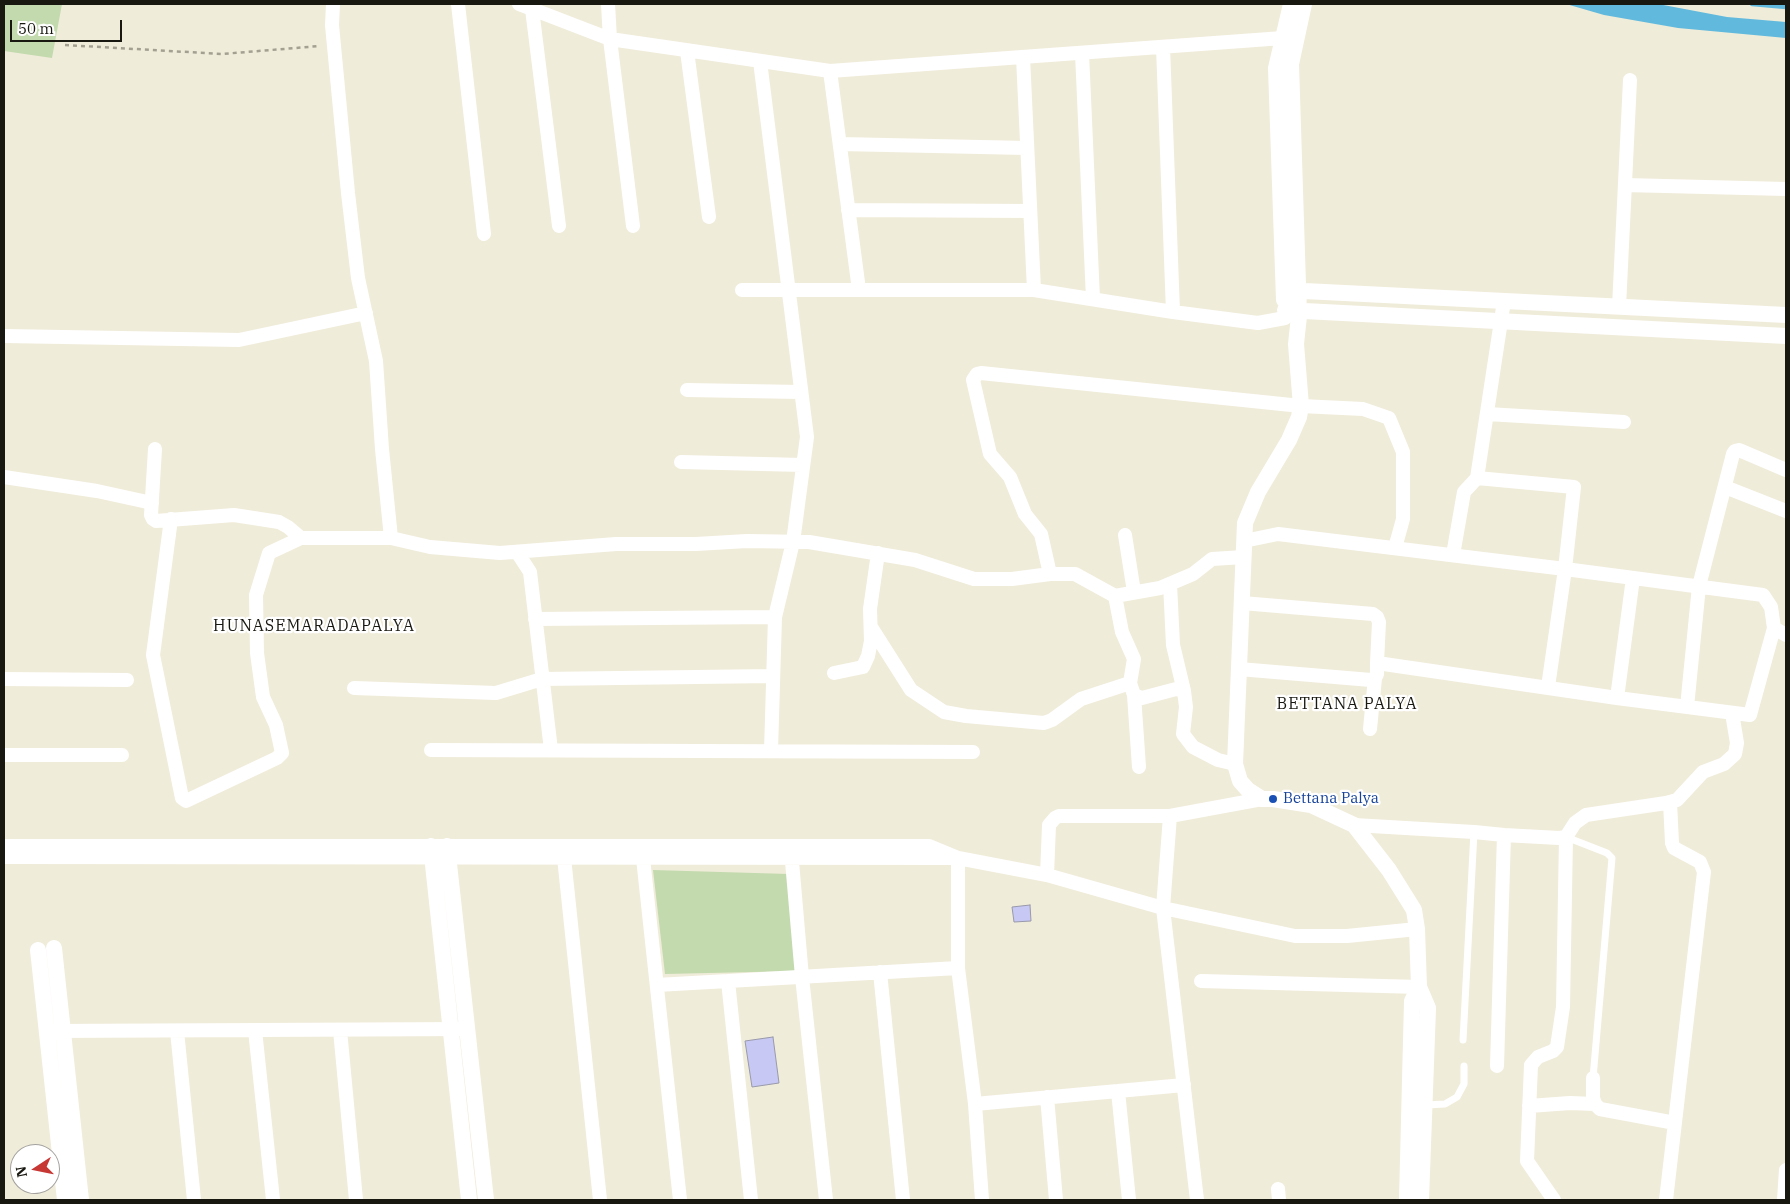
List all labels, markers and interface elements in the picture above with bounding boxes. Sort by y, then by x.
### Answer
scale bar [12,10,125,42]
text: 50 m [18,19,54,38]
district label: HUNASEMARADAPALYA [211,616,417,636]
district label: BETTANA PALYA [1275,694,1419,714]
place label: Bettana Palya [1283,790,1379,808]
marker: Bettana Palya [1267,793,1279,805]
north arrow [10,1144,60,1194]
text: N [11,1165,31,1179]

